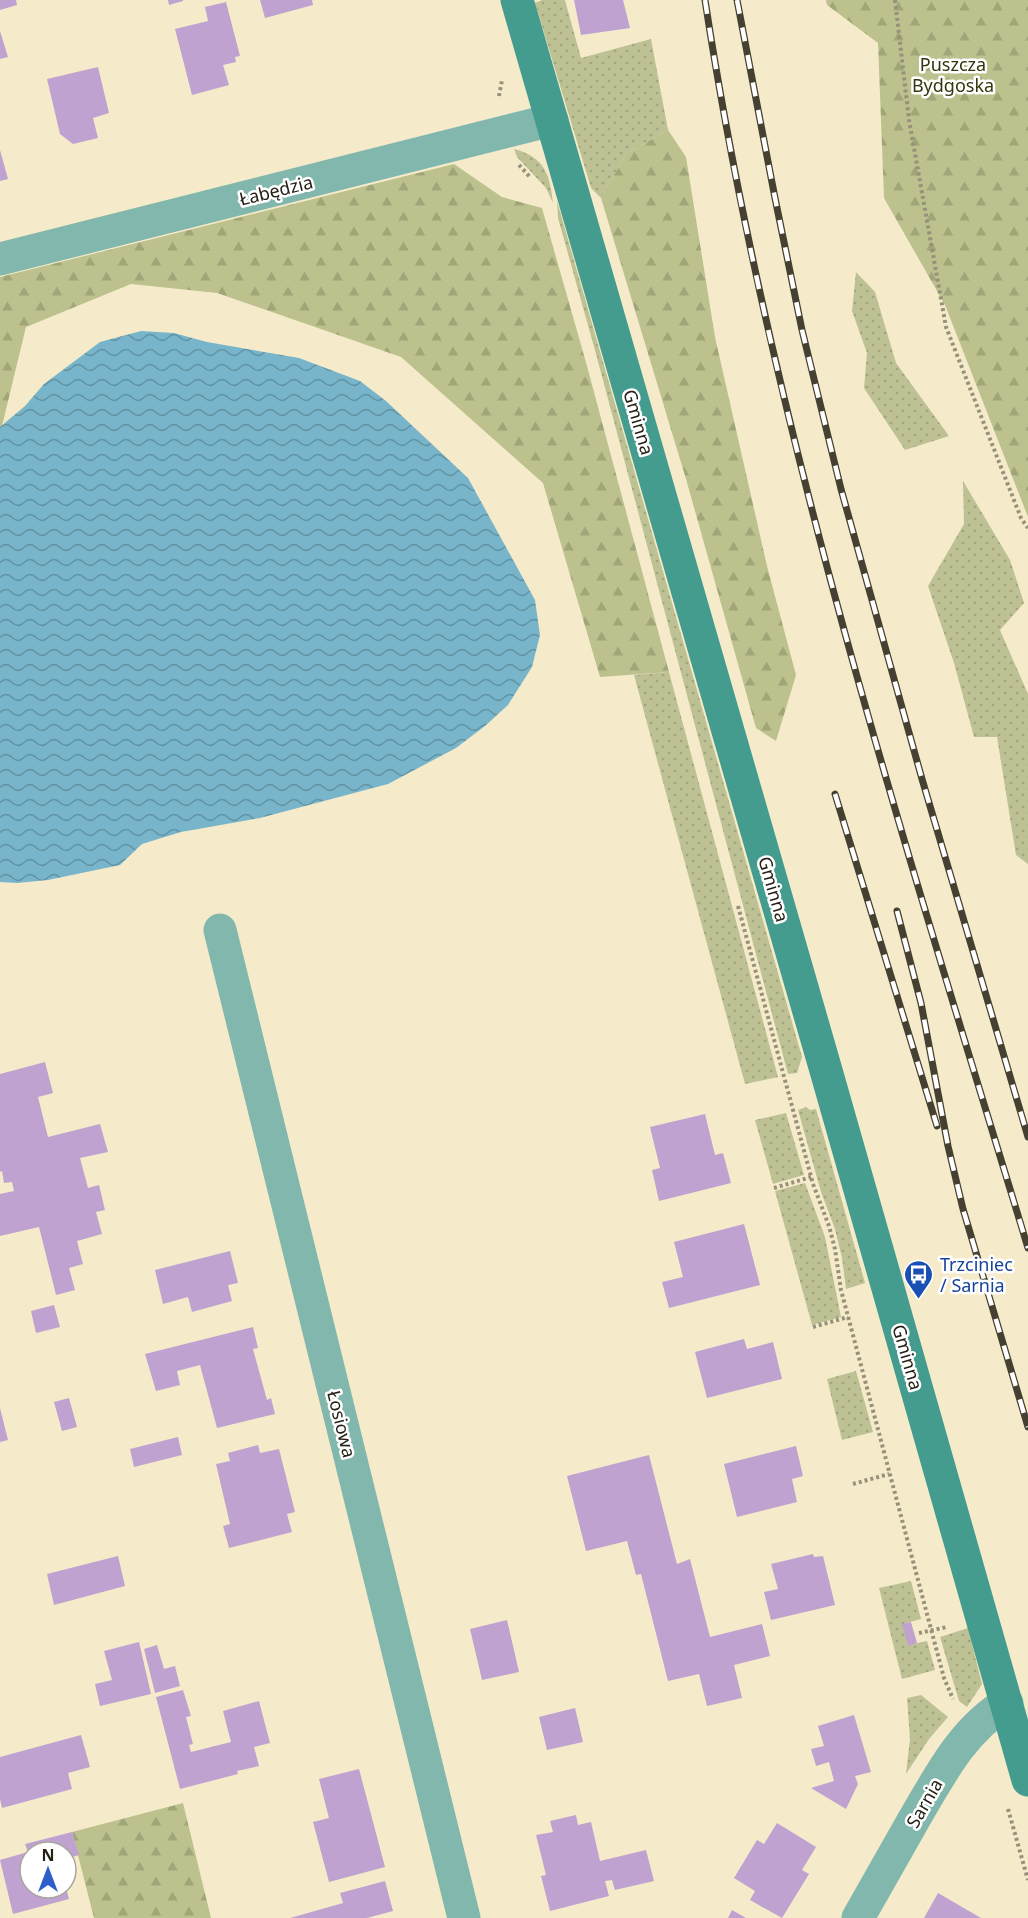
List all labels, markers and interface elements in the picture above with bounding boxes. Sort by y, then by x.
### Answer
park label: Puszcza Bydgoska [912,52,994,97]
street label: Łabędzia [237,169,315,211]
street label: Gminna [618,387,660,457]
street label: Gminna [753,854,795,924]
place label: Trzciniec / Sarnia [940,1252,1013,1297]
bus stop icon: Trzciniec / Sarnia [903,1258,935,1300]
street label: Gminna [887,1322,929,1392]
street label: Łosiowa [322,1388,362,1460]
street label: Sarnia [900,1774,948,1832]
north arrow [18,1840,78,1900]
text: N [41,1844,55,1866]

